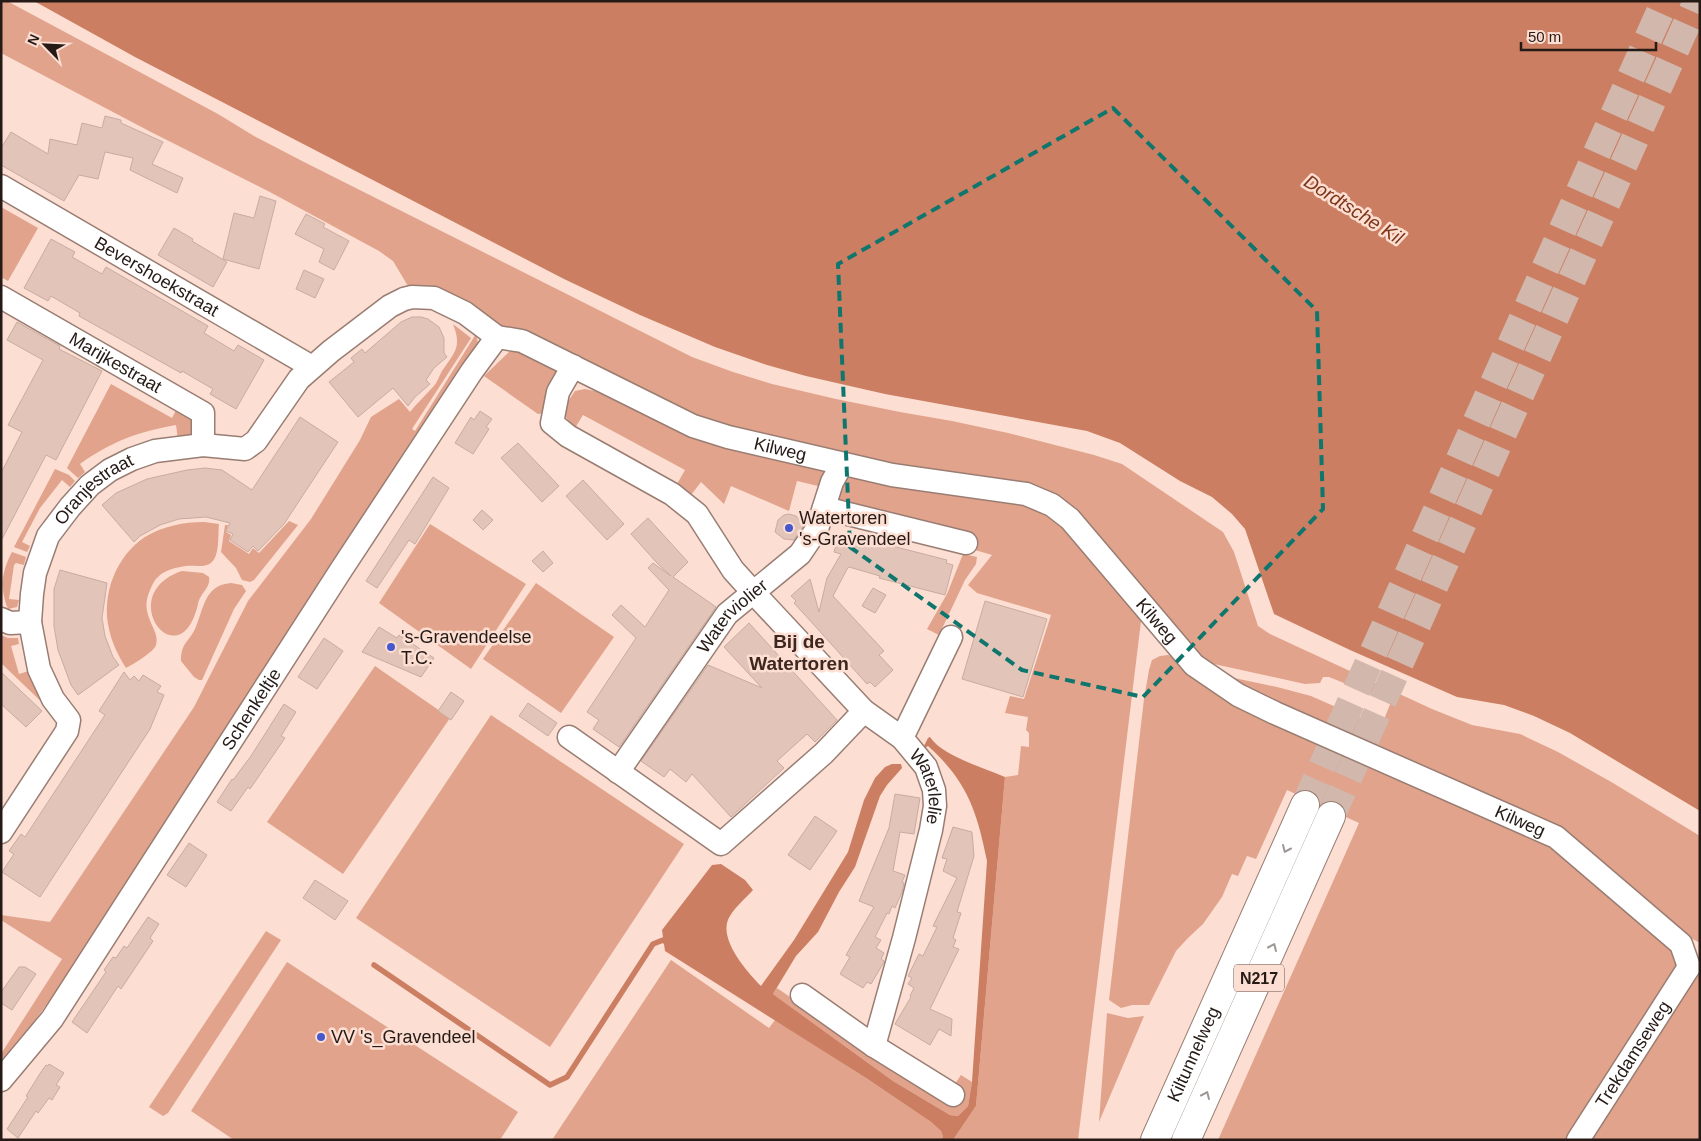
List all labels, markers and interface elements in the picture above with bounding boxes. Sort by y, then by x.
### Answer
north arrow [20,20,70,70]
scale bar [1521,20,1656,52]
text: 50 m [1528,28,1561,45]
text: N [24,32,42,48]
water label: Dordtsche Kil [1300,171,1408,249]
street label: Bevershoekstraat [91,233,222,320]
street label: Marijkestraat [66,328,165,397]
street label: Kilweg [752,433,808,465]
street label: Oranjestraat [50,450,137,529]
place label: Watertoren 's-Gravendeel [799,508,911,549]
marker: Watertoren 's-Gravendeel [783,522,795,534]
street label: Waterviolier [693,575,771,657]
street label: Kilweg [1132,594,1181,648]
place label: 's-Gravendeelse T.C. [401,627,532,668]
district label: Bij de Watertoren [749,631,849,674]
marker: 's-Gravendeelse T.C. [385,641,397,653]
street label: Schenkeltje [218,665,285,754]
street label: Waterlelie [905,745,945,826]
street label: Kilweg [1492,801,1548,841]
one-way arrow [1281,844,1292,853]
one-way arrow [1266,943,1277,952]
road number: N217 [1234,964,1284,991]
street label: Trekdamseweg [1592,997,1675,1111]
street label: Kiltunnelweg [1163,1004,1223,1105]
place label: VV 's_Gravendeel [331,1027,476,1048]
marker: VV 's_Gravendeel [315,1031,327,1043]
one-way arrow [1200,1091,1211,1100]

